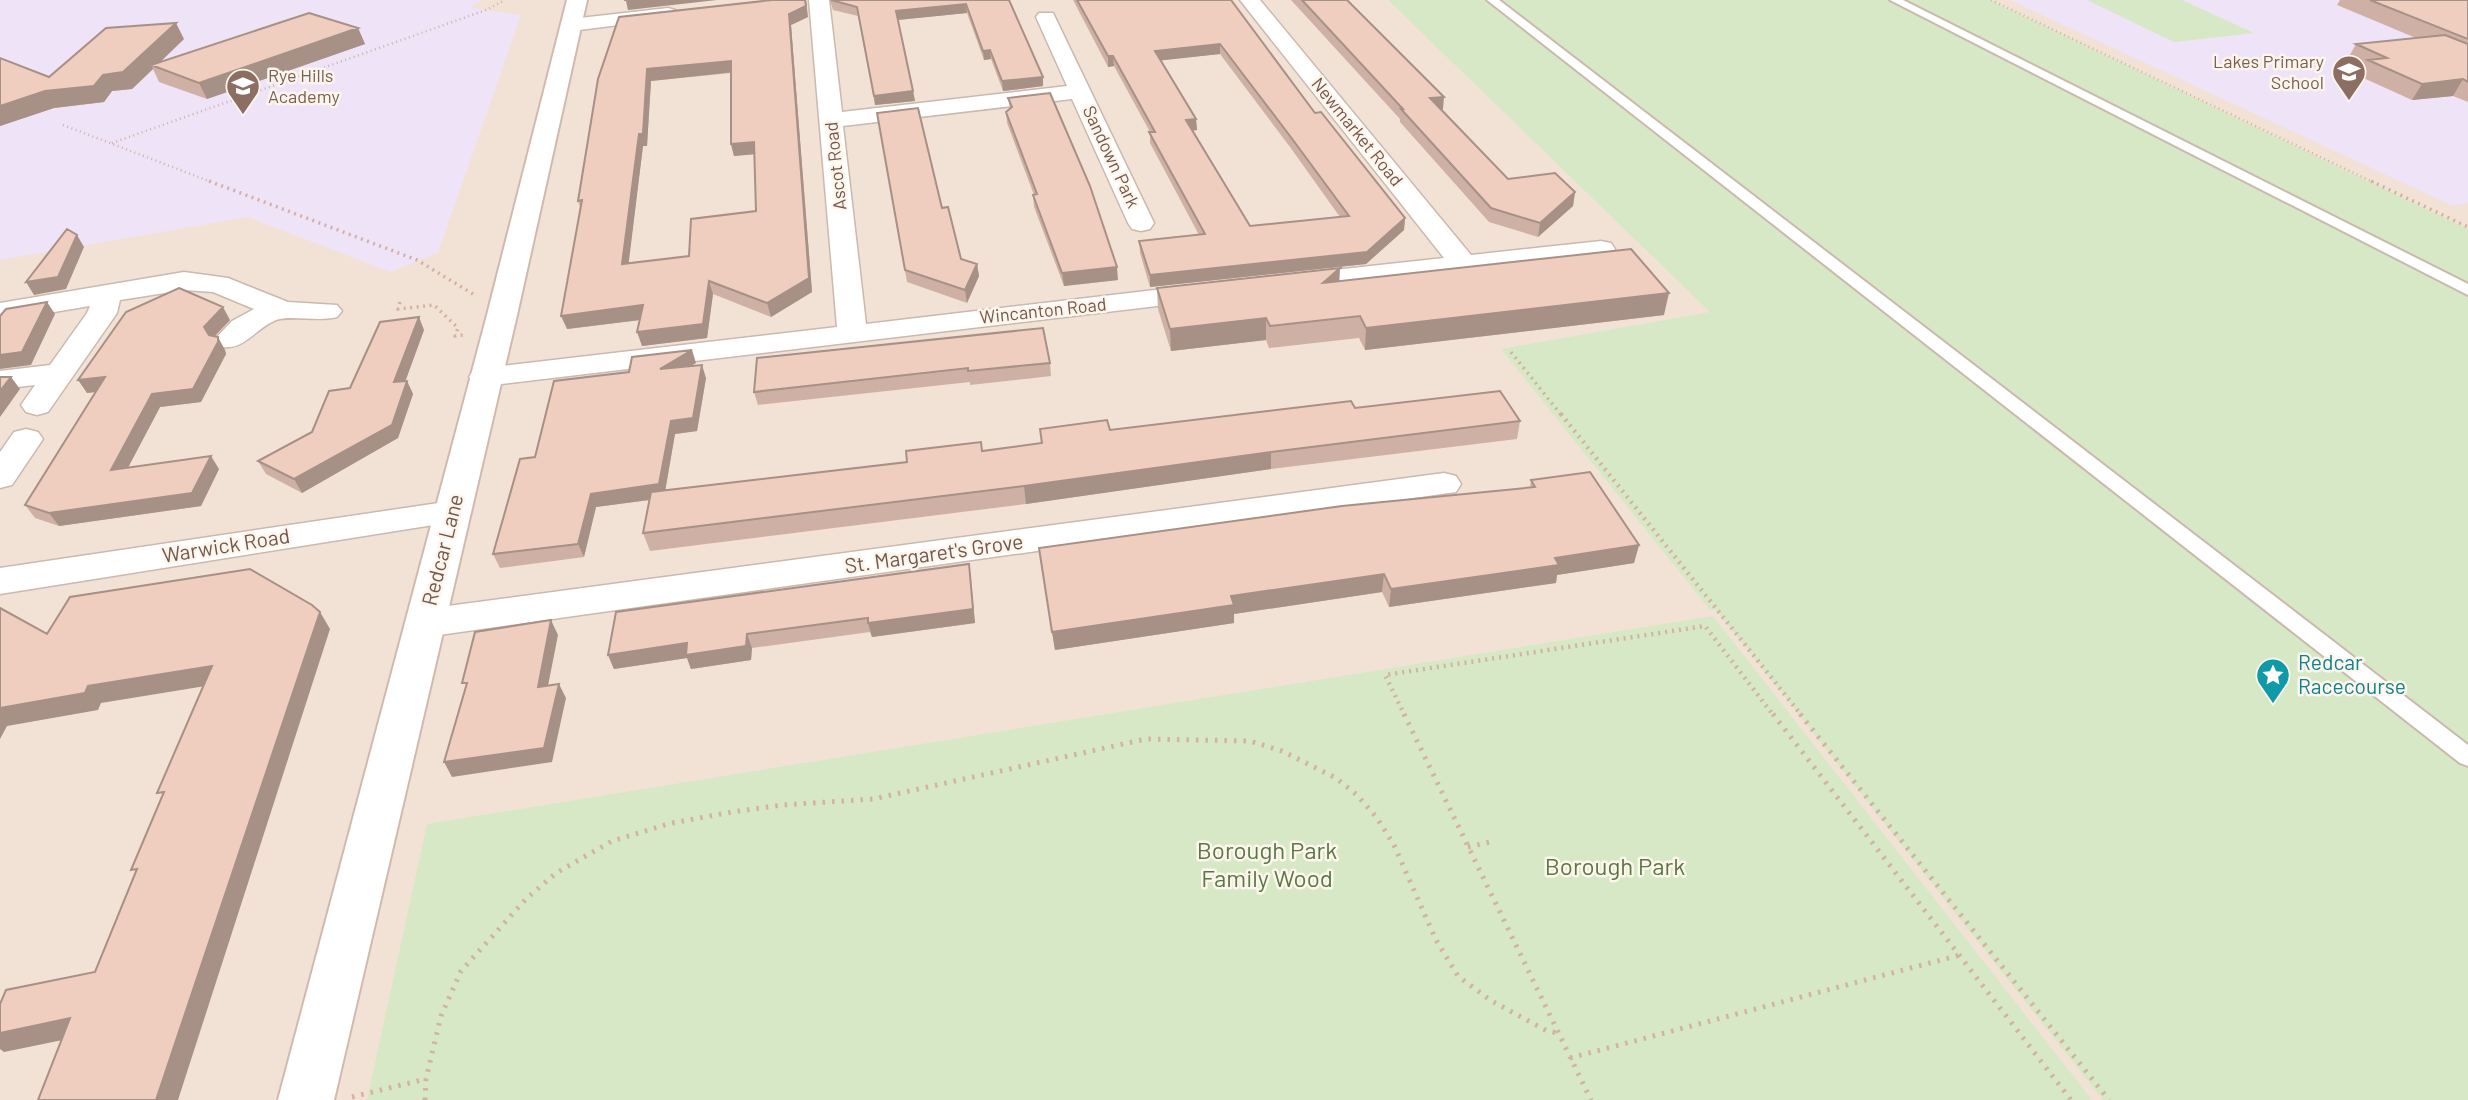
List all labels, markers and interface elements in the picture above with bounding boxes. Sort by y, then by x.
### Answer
place label: Lakes Primary School [2213,50,2324,93]
school or university icon: Lakes Primary School [2330,53,2368,102]
place label: Rye Hills Academy [268,64,340,107]
school or university icon: Rye Hills Academy [224,67,262,116]
street label: Newmarket Road [1307,73,1408,190]
street label: Sandown Park [1079,102,1145,211]
street label: Ascot Road [819,121,851,211]
street label: Wincanton Road [978,292,1107,328]
street label: Redcar Lane [416,491,467,608]
street label: Warwick Road [160,522,291,567]
street label: St. Margaret's Grove [843,528,1025,577]
place label: Redcar Racecourse [2298,649,2406,698]
place icon: Redcar Racecourse [2254,656,2292,705]
park label: Borough Park Family Wood [1197,835,1337,892]
park label: Borough Park [1545,851,1685,880]

